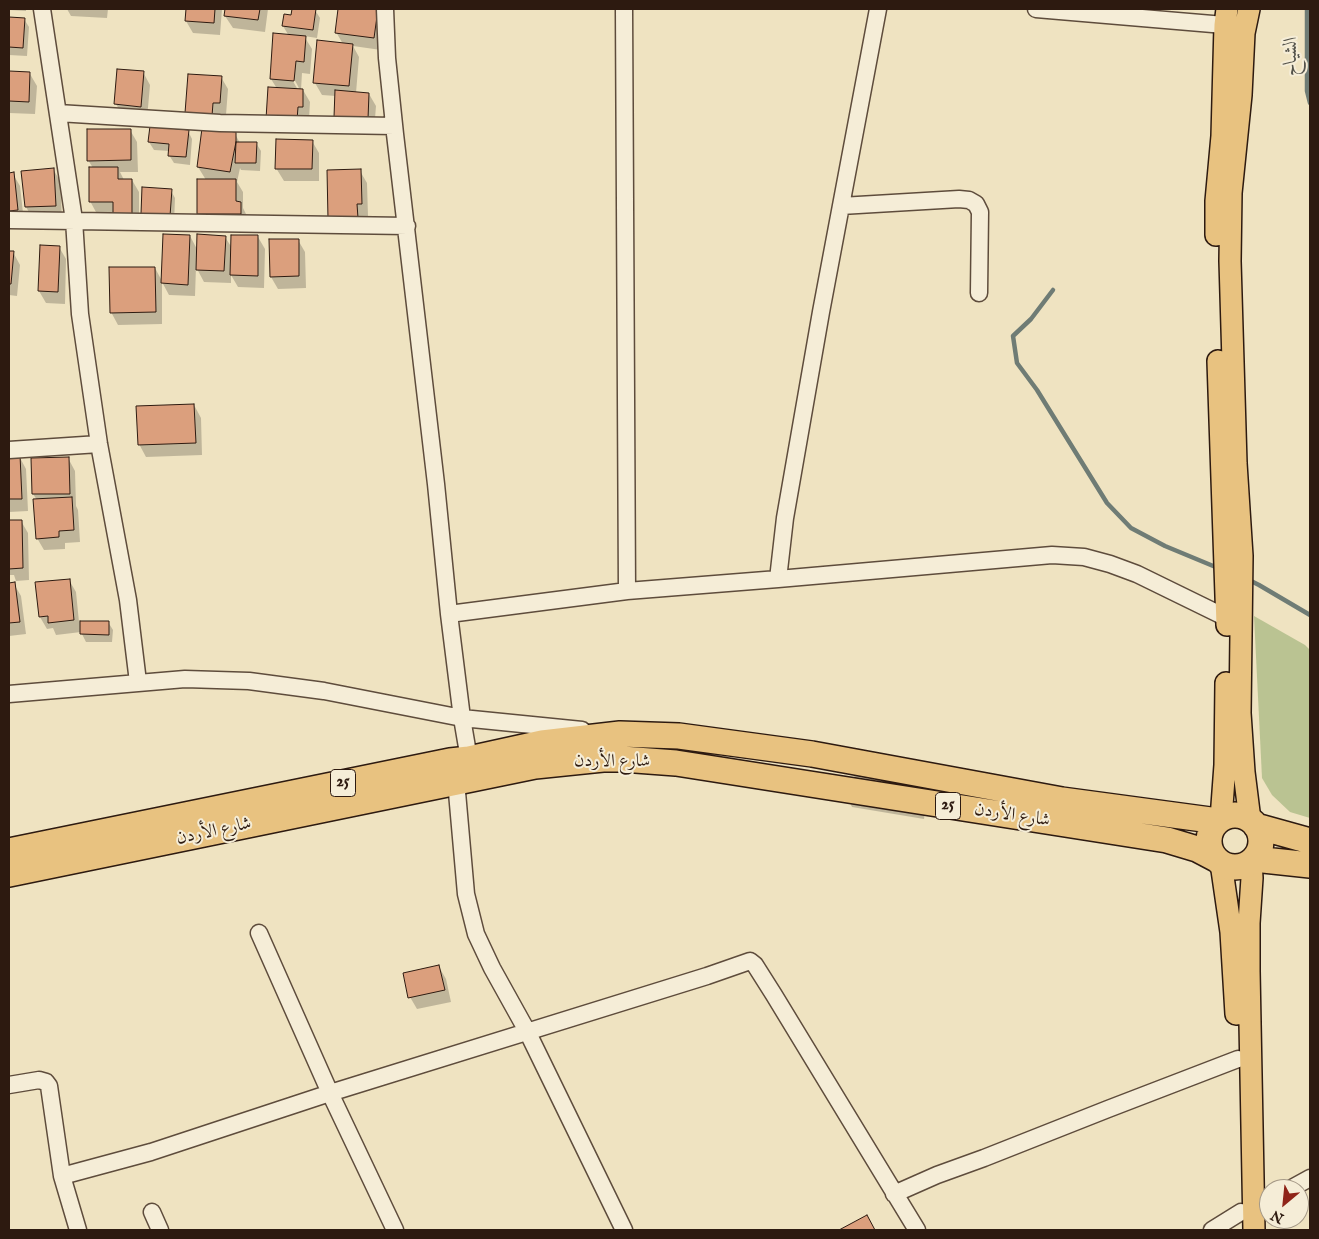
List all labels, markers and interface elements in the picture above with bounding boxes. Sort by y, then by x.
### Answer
water label: الشياح [1281,36,1303,76]
street label: شارع الأردن [574,751,650,773]
road number: 25 [330,770,356,796]
road number: 25 [936,792,960,819]
street label: شارع الأردن [973,799,1051,833]
street label: شارع الأردن [174,814,254,850]
north arrow [1259,1179,1309,1229]
text: N [1268,1206,1287,1227]

